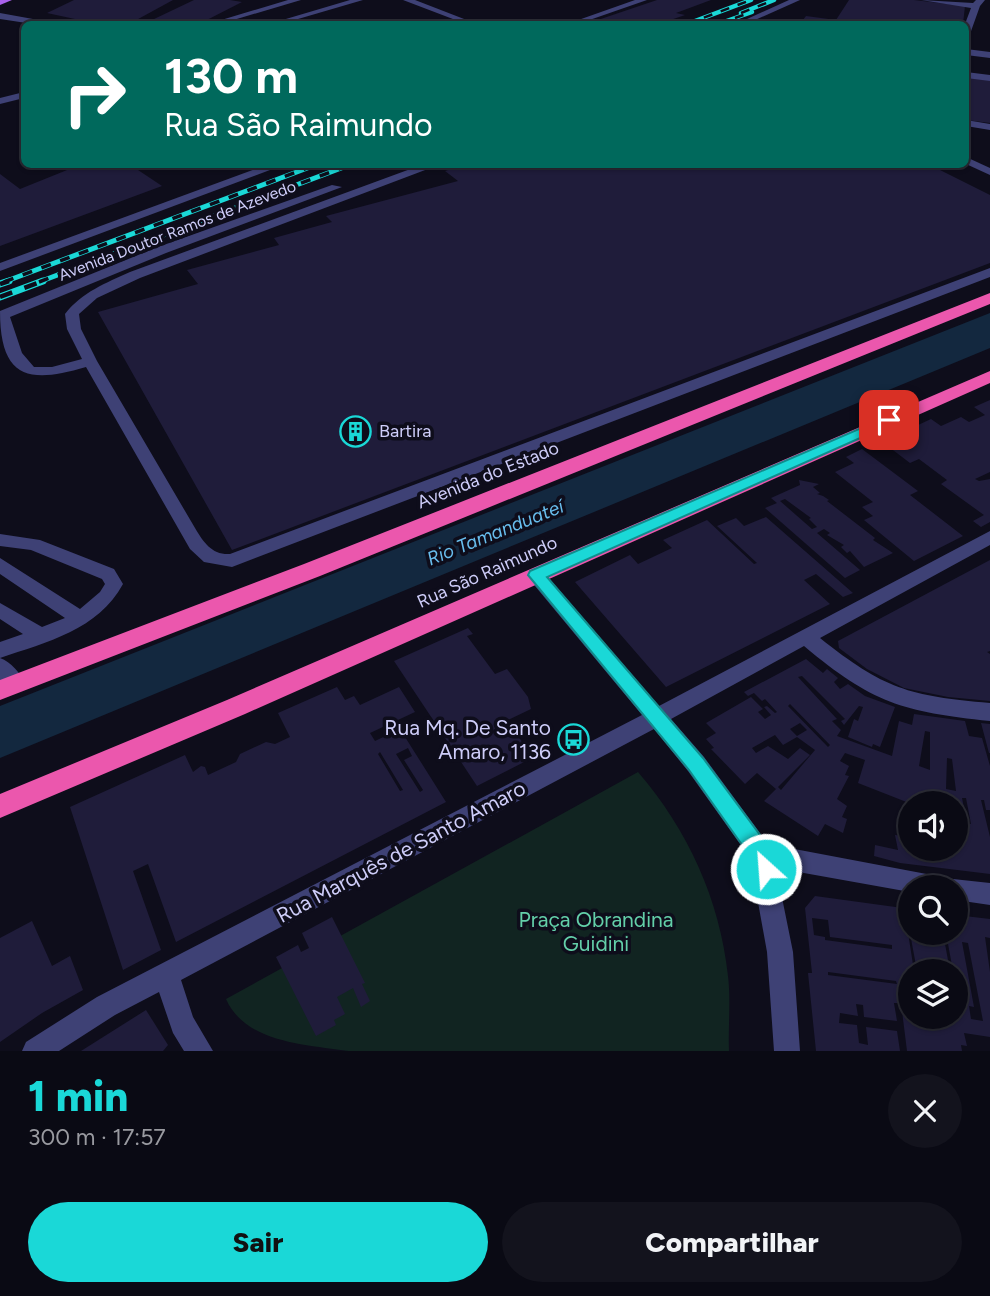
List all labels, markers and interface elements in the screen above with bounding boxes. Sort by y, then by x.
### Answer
text: 130 m [164,46,298,105]
icon: right [49,49,140,140]
text: Rua São Raimundo [164,106,433,144]
street label: Avenida Doutor Ramos de Azevedo [56,176,299,285]
pin [859,390,919,450]
icon: arrive [870,401,908,439]
building icon: Bartira [339,414,373,448]
place label: Bartira [379,420,432,442]
street label: Avenida do Estado [414,437,562,513]
water label: Rio Tamanduateí [423,494,569,570]
street label: Rua São Raimundo [414,531,560,613]
place label: Rua Mq. De Santo Amaro, 1136 [384,715,551,764]
bus stop icon: Rua Mq. De Santo Amaro, 1136 [557,723,591,757]
street label: Rua Marquês de Santo Amaro [272,775,529,928]
map controls [898,791,968,1029]
button: sound [898,791,968,861]
position arrow [729,832,803,906]
button: search [898,875,968,945]
park label: Praça Obrandina Guidini [519,907,673,956]
button: layers [898,959,968,1029]
text: 1 min [28,1071,128,1122]
button: close [888,1074,962,1148]
text: 300 m · 17:57 [28,1123,166,1151]
button: Sair [28,1202,488,1282]
button: Compartilhar [502,1202,962,1282]

